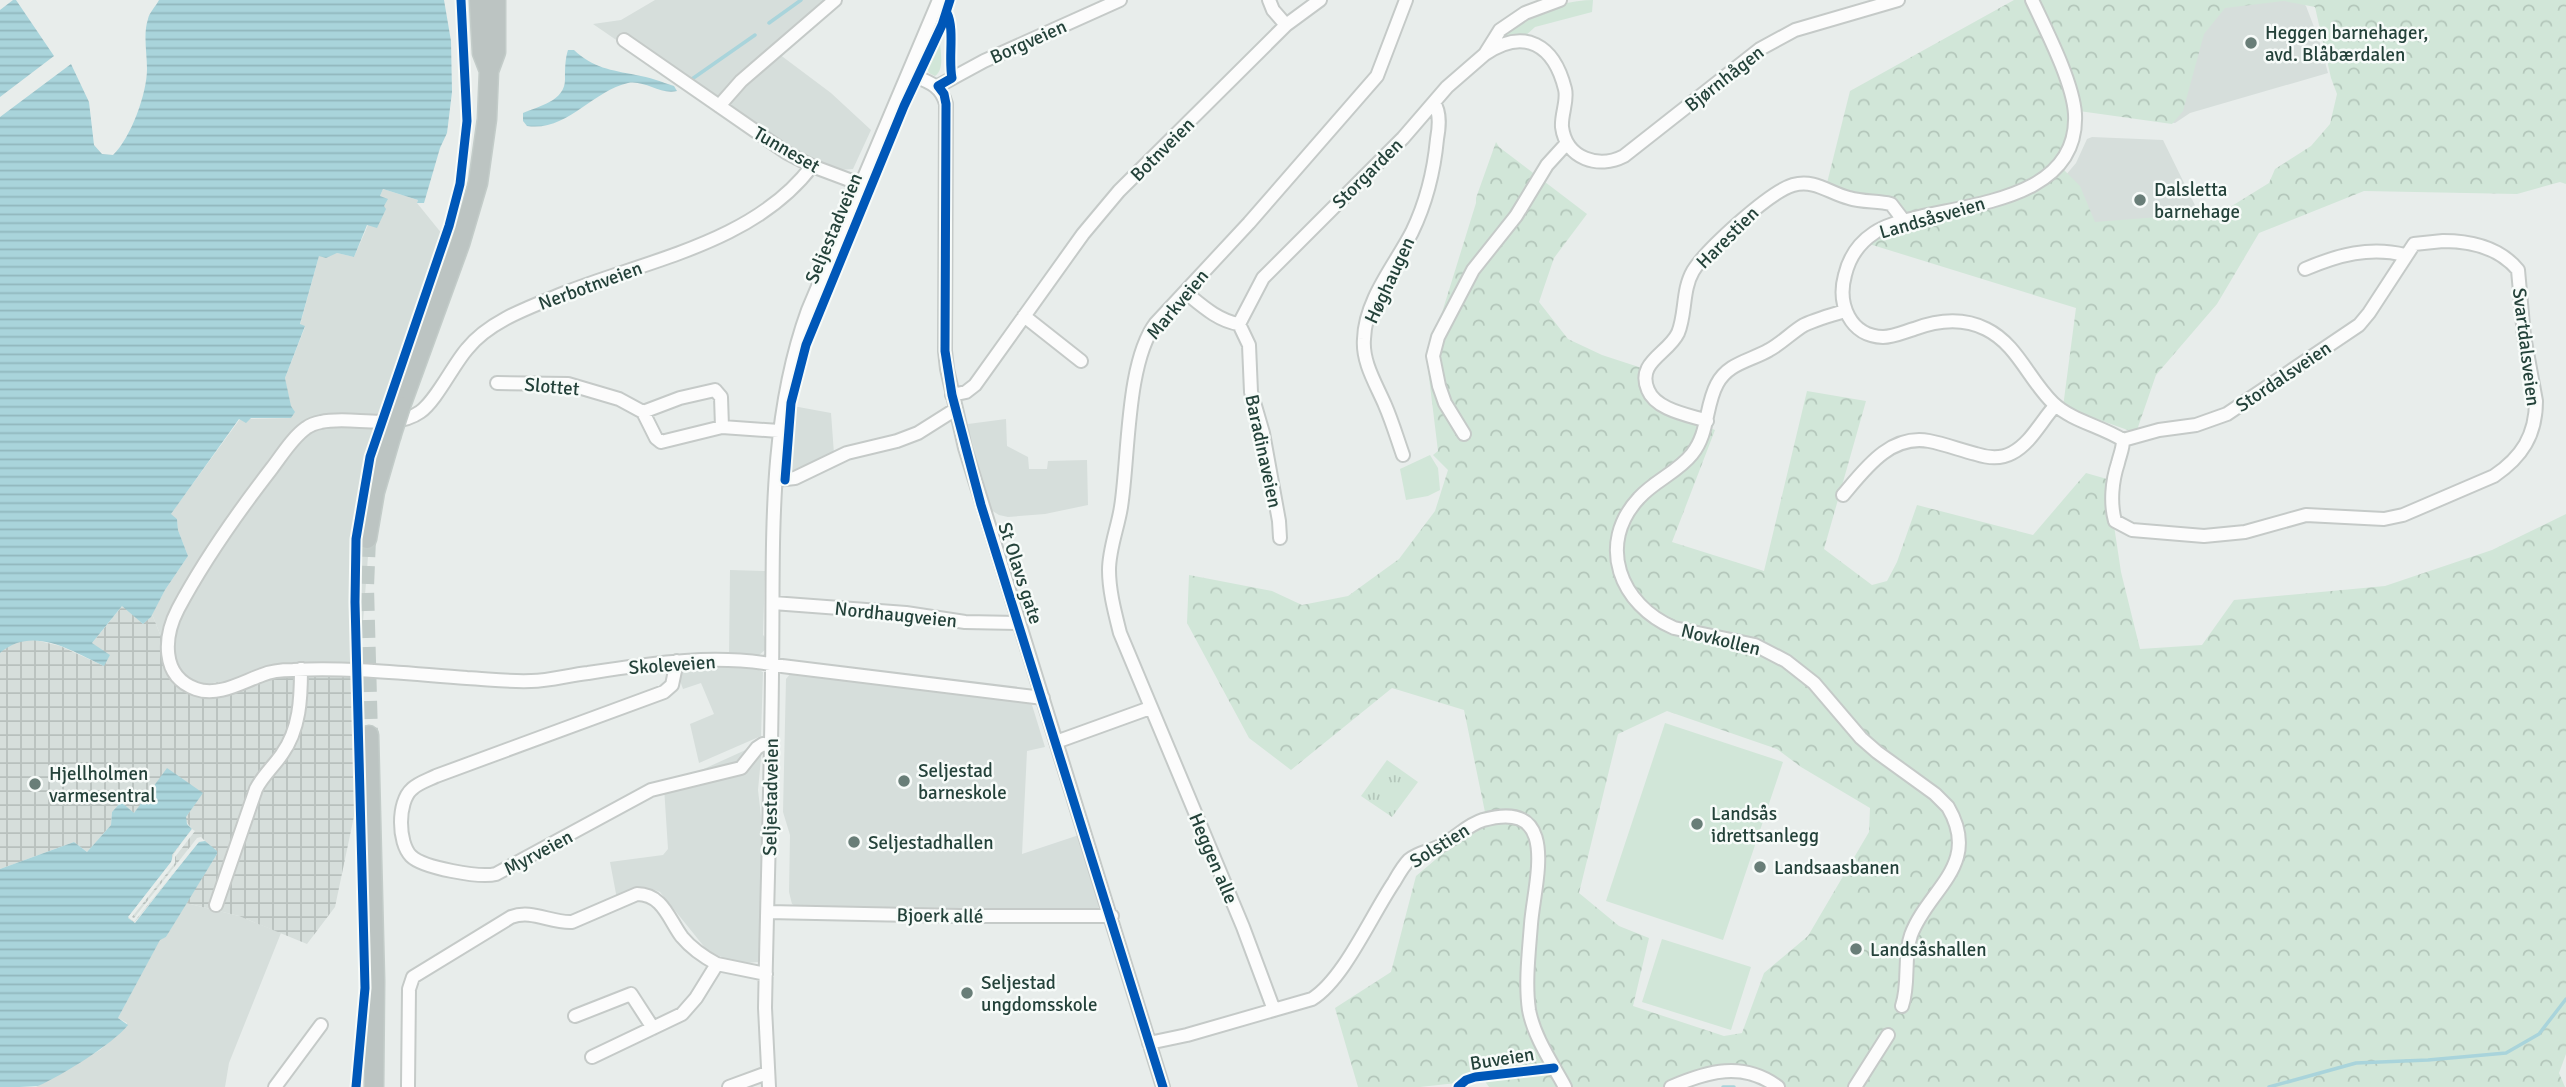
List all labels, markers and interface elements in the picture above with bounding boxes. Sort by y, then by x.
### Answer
street label: Borgveien [986,14,1070,69]
place label: Heggen barnehager, avd. Blåbærdalen [2265,21,2428,67]
marker: Heggen barnehager, avd. Blåbærdalen [2243,35,2259,51]
street label: Bjørnhågen [1680,40,1769,117]
street label: Botnveien [1126,113,1200,187]
street label: Tunneset [749,121,824,179]
street label: Storgarden [1327,133,1408,214]
street label: Seljestadveien [800,169,868,287]
place label: Dalsletta barnehage [2154,178,2240,224]
street label: Landsåsveien [1877,191,1988,245]
marker: Dalsletta barnehage [2132,192,2148,208]
street label: Harestien [1691,201,1764,274]
street label: Høghaugen [1359,233,1420,328]
street label: Nerbotnveien [535,256,646,316]
street label: Markveien [1141,265,1214,345]
street label: Svartdalsveien [2507,287,2545,408]
street label: Stordalsveien [2231,336,2336,418]
street label: Slottet [524,373,581,401]
street label: Baradinaveien [1239,392,1287,510]
street label: St Olavs gate [992,519,1048,627]
street label: Nordhaugveien [833,597,958,633]
street label: Novkollen [1679,619,1763,661]
street label: Skoleveien [628,650,716,680]
street label: Seljestadveien [758,738,784,856]
place label: Seljestad barneskole [918,759,1007,805]
place label: Hjellholmen varmesentral [49,762,156,808]
marker: Seljestad barneskole [896,773,912,789]
marker: Hjellholmen varmesentral [27,776,43,792]
place label: Landsås idrettsanlegg [1711,802,1819,848]
street label: Heggen alle [1183,809,1243,907]
marker: Landsås idrettsanlegg [1689,816,1705,832]
street label: Solstien [1405,818,1474,874]
street label: Myrveien [500,825,577,881]
place label: Seljestadhallen [868,831,994,855]
marker: Seljestadhallen [846,834,862,850]
place label: Landsaasbanen [1774,856,1900,880]
marker: Landsaasbanen [1752,859,1768,875]
street label: Bjoerk allé [896,903,984,929]
place label: Landsåshallen [1870,938,1987,962]
marker: Landsåshallen [1848,941,1864,957]
place label: Seljestad ungdomsskole [981,971,1097,1017]
marker: Seljestad ungdomsskole [959,985,975,1001]
street label: Buveien [1468,1042,1536,1076]

